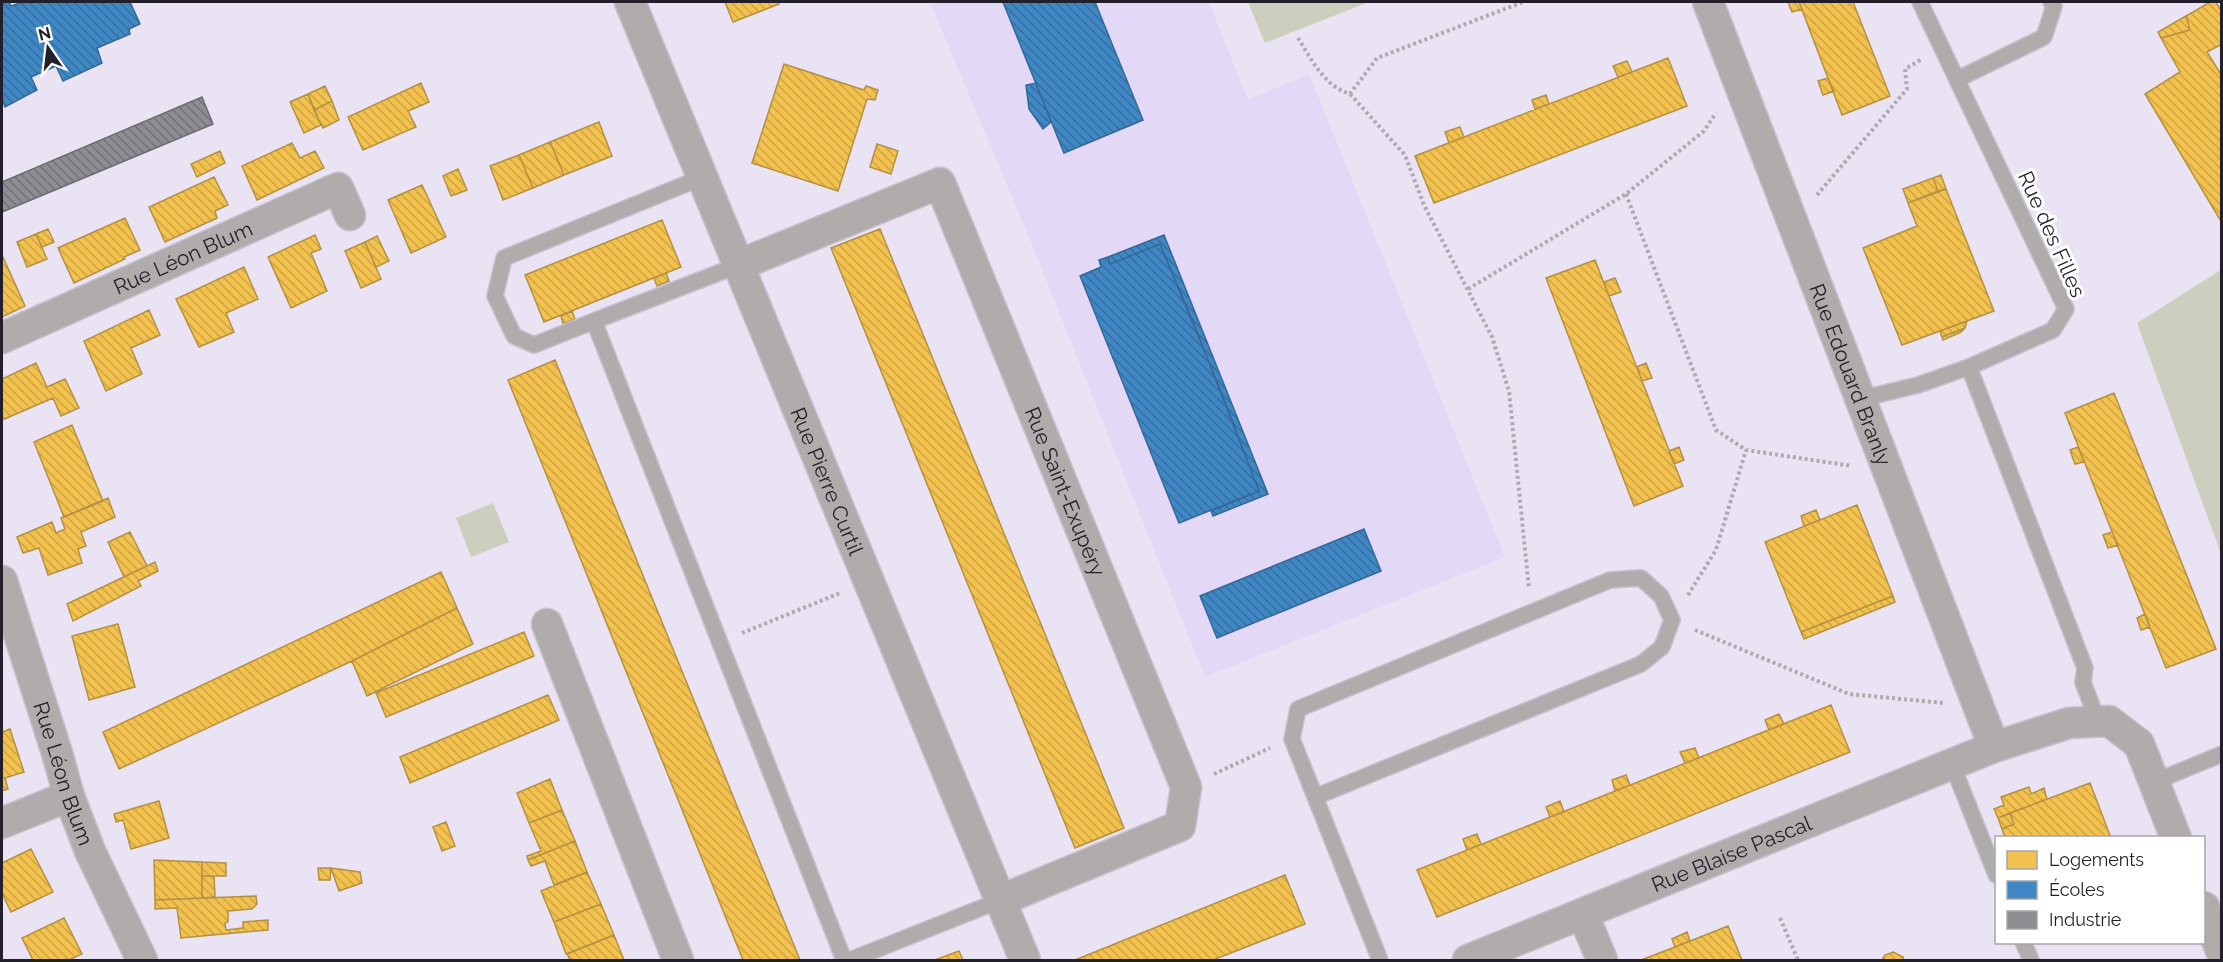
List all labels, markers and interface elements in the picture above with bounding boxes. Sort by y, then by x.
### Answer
north arrow [18,18,78,78]
text: N [36,23,53,45]
street label: Rue des Filles [2013,167,2091,301]
street label: Rue Léon Blum [109,215,256,299]
street label: Rue Edouard Branly [1805,280,1897,469]
street label: Rue Pierre Curtil [786,403,869,559]
street label: Rue Saint-Exupéry [1020,403,1111,580]
street label: Rue Léon Blum [29,698,99,849]
street label: Rue Blaise Pascal [1647,810,1815,897]
legend [1995,836,2205,944]
text: Logements [2049,849,2144,870]
text: Écoles [2049,878,2105,900]
text: Industrie [2049,909,2122,930]

